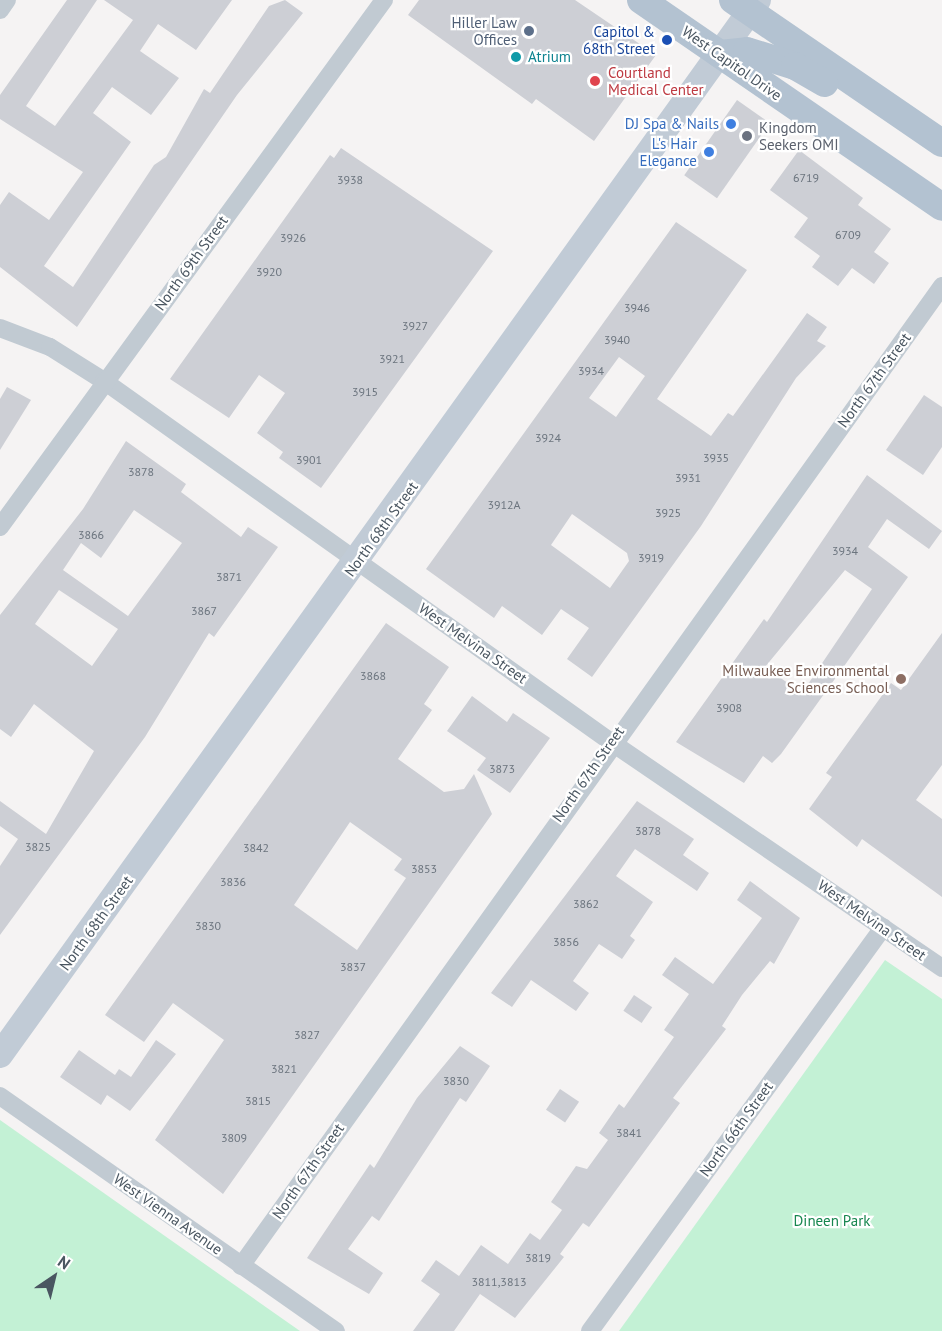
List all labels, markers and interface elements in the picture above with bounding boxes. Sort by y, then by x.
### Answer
place label: Hiller Law Offices [451,13,517,48]
place label: Capitol & 68th Street [583,22,655,57]
street label: West Capitol Drive [679,22,785,104]
marker: Hiller Law Offices [522,24,536,38]
marker: Capitol & 68th Street [660,33,674,47]
place label: Atrium [528,48,571,66]
marker: Atrium [509,50,523,64]
place label: Courtland Medical Center [608,63,704,98]
marker: Courtland Medical Center [586,72,604,90]
place label: DJ Spa & Nails [625,115,719,133]
marker: DJ Spa & Nails [724,117,738,131]
place label: Kingdom Seekers OMI [759,118,839,153]
marker: Kingdom Seekers OMI [740,129,754,143]
place label: L's Hair Elegance [639,134,697,169]
marker: L's Hair Elegance [702,145,716,159]
house number: 6719 [793,171,819,185]
house number: 3938 [337,173,363,187]
street label: North 69th Street [151,212,231,314]
house number: 6709 [835,228,861,242]
house number: 3926 [280,231,306,245]
house number: 3920 [256,265,282,279]
house number: 3946 [624,301,650,315]
house number: 3927 [402,319,428,333]
street label: North 67th Street [834,329,914,431]
house number: 3940 [604,333,630,347]
house number: 3921 [379,352,405,366]
house number: 3934 [578,364,604,378]
house number: 3915 [352,385,378,399]
house number: 3924 [535,431,561,445]
house number: 3935 [703,451,729,465]
house number: 3901 [296,453,322,467]
house number: 3878 [128,465,154,479]
house number: 3931 [675,471,701,485]
street label: North 68th Street [341,478,421,580]
house number: 3912A [487,498,521,512]
house number: 3925 [655,506,681,520]
house number: 3866 [78,528,104,542]
house number: 3934 [832,544,858,558]
house number: 3919 [638,551,664,565]
house number: 3871 [216,570,242,584]
street label: West Melvina Street [415,599,531,687]
house number: 3867 [191,604,217,618]
place label: Milwaukee Environmental Sciences School [722,661,889,696]
house number: 3868 [360,669,386,683]
marker: Milwaukee Environmental Sciences School [894,672,908,686]
house number: 3908 [716,701,742,715]
street label: North 67th Street [548,723,628,825]
house number: 3873 [489,762,515,776]
house number: 3878 [635,824,661,838]
house number: 3825 [25,840,51,854]
house number: 3842 [243,841,269,855]
house number: 3853 [411,862,437,876]
street label: North 68th Street [56,872,136,974]
house number: 3836 [220,875,246,889]
street label: West Melvina Street [814,876,930,964]
house number: 3862 [573,897,599,911]
house number: 3830 [195,919,221,933]
house number: 3856 [553,935,579,949]
house number: 3837 [340,960,366,974]
house number: 3827 [294,1028,320,1042]
house number: 3821 [271,1062,297,1076]
house number: 3830 [443,1074,469,1088]
street label: North 66th Street [696,1078,776,1180]
house number: 3815 [245,1094,271,1108]
street label: North 67th Street [268,1120,348,1222]
house number: 3841 [616,1126,642,1140]
house number: 3809 [221,1131,247,1145]
street label: West Vienna Avenue [110,1169,226,1259]
park label: Dineen Park [794,1212,870,1230]
north arrow [24,1247,84,1307]
text: N [54,1251,74,1273]
house number: 3819 [525,1251,551,1265]
house number: 3811,3813 [471,1275,527,1289]

